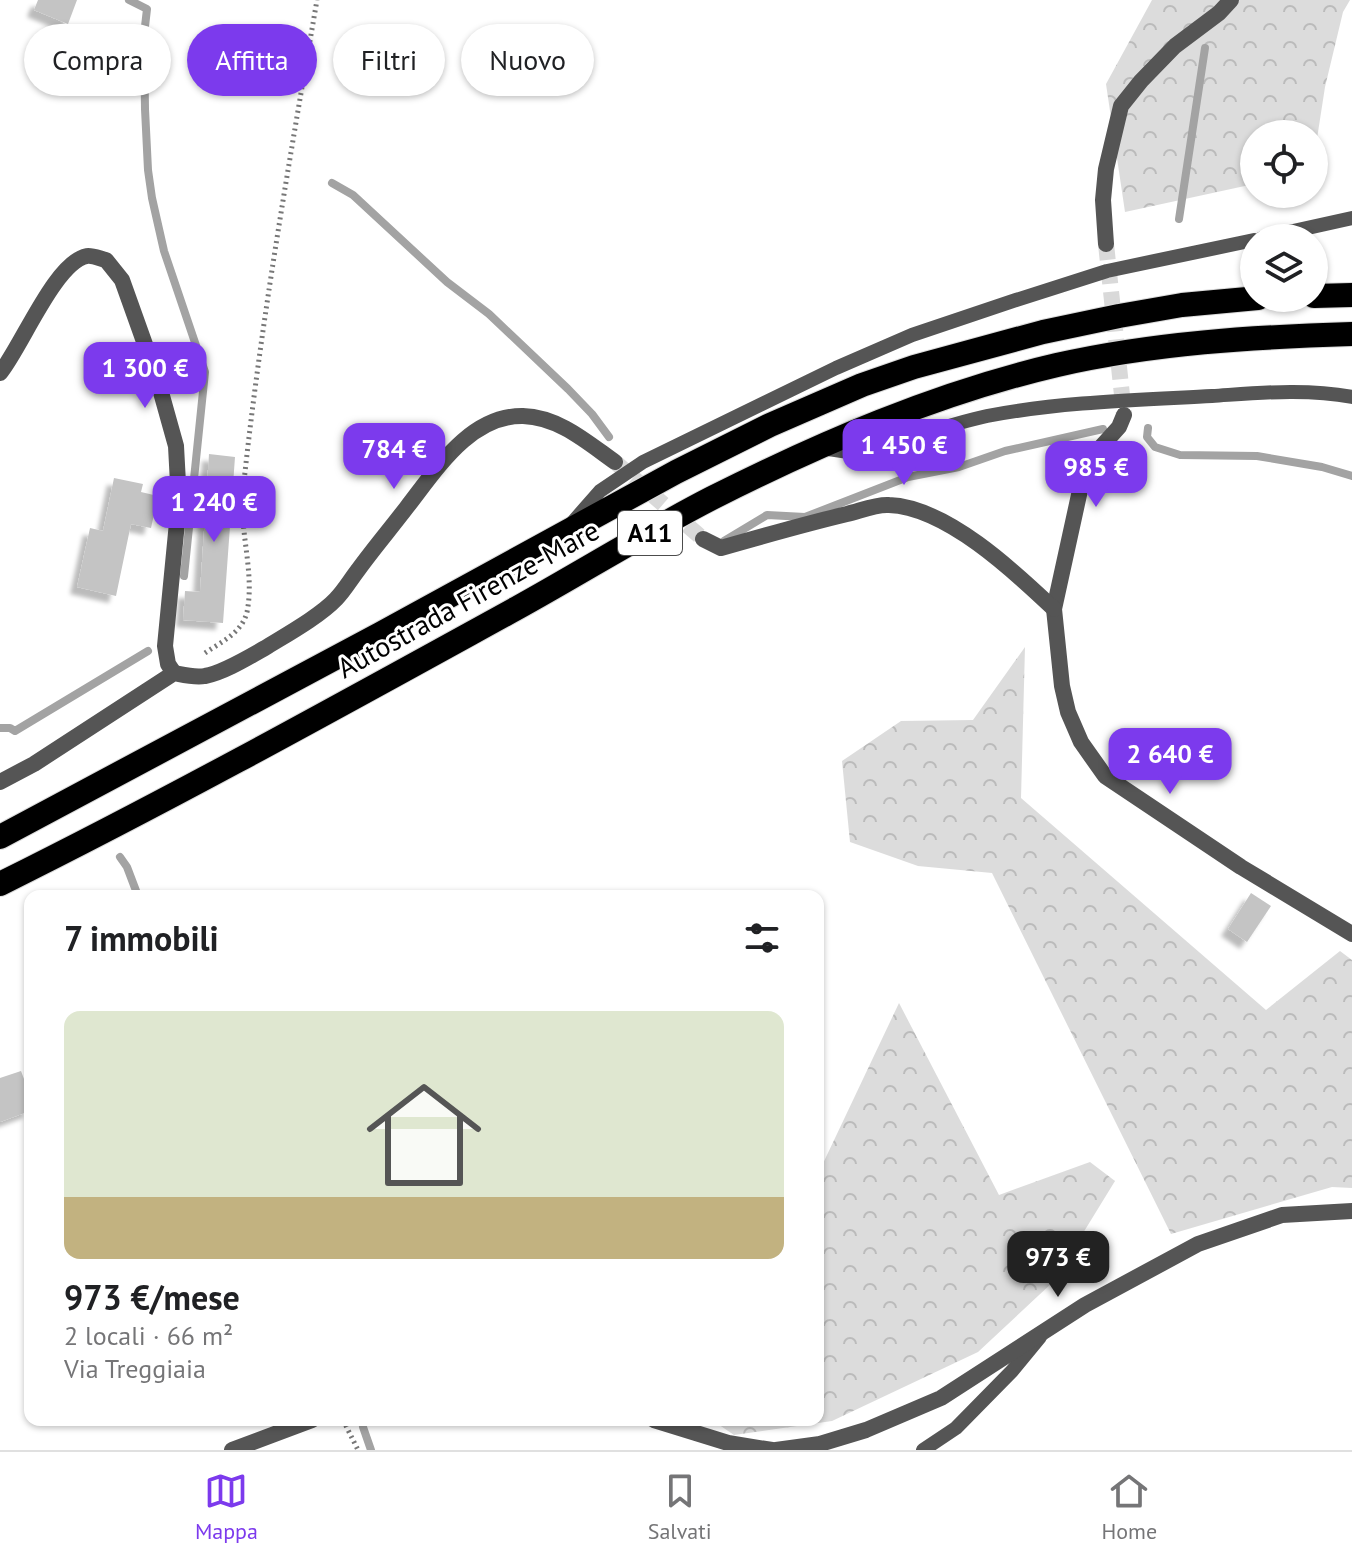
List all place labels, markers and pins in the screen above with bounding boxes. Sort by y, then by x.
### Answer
pin: 1 300 € [71,342,219,410]
pin: 1 450 € [830,419,978,487]
pin: 784 € [338,423,450,491]
pin: 985 € [1040,441,1152,509]
pin: 1 240 € [140,476,288,544]
pin: 2 640 € [1096,728,1244,796]
pin: 973 € [1002,1231,1114,1299]

